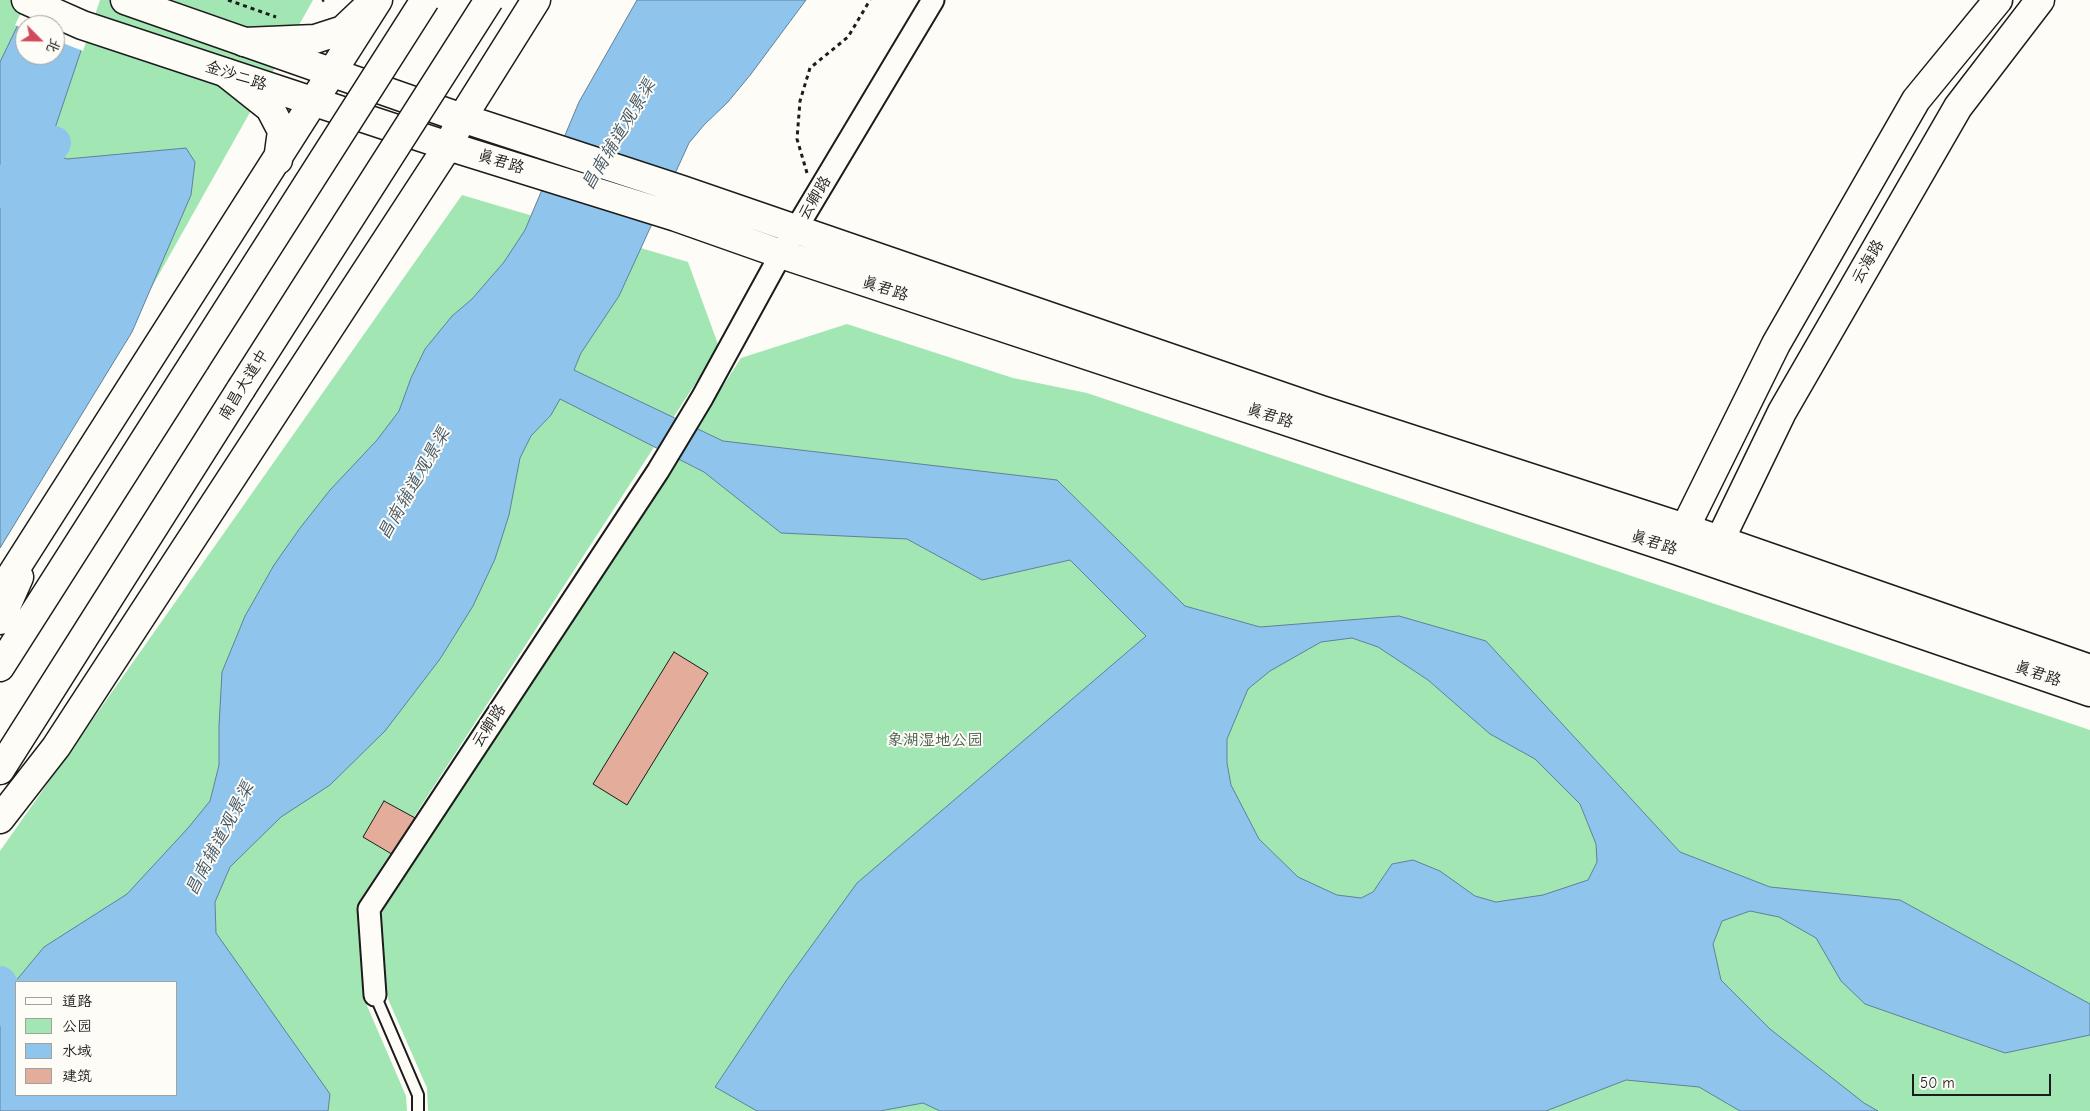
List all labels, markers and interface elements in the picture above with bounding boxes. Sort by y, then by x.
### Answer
north arrow [15,15,65,65]
text: 北 [43,36,64,55]
street label: 金沙二路 [203,57,269,95]
water label: 昌南辅道观景渠 [577,75,661,195]
street label: 真君路 [475,146,527,178]
street label: 云卿路 [794,172,836,224]
street label: 云海路 [1848,236,1888,288]
street label: 真君路 [859,272,911,306]
street label: 南昌大道中 [215,346,273,424]
street label: 真君路 [1244,399,1296,433]
water label: 昌南辅道观景渠 [373,424,455,544]
street label: 真君路 [1628,526,1680,560]
street label: 真君路 [2012,657,2064,691]
street label: 云卿路 [468,701,510,751]
park label: 象湖湿地公园 [887,730,983,750]
water label: 昌南辅道观景渠 [181,778,259,900]
legend [15,981,178,1096]
text: 道路 [62,992,92,1010]
text: 公园 [62,1017,92,1035]
text: 水域 [62,1042,92,1060]
scale bar [1915,1064,2054,1096]
text: 建筑 [62,1067,92,1085]
text: 50 m [1920,1074,1955,1092]

